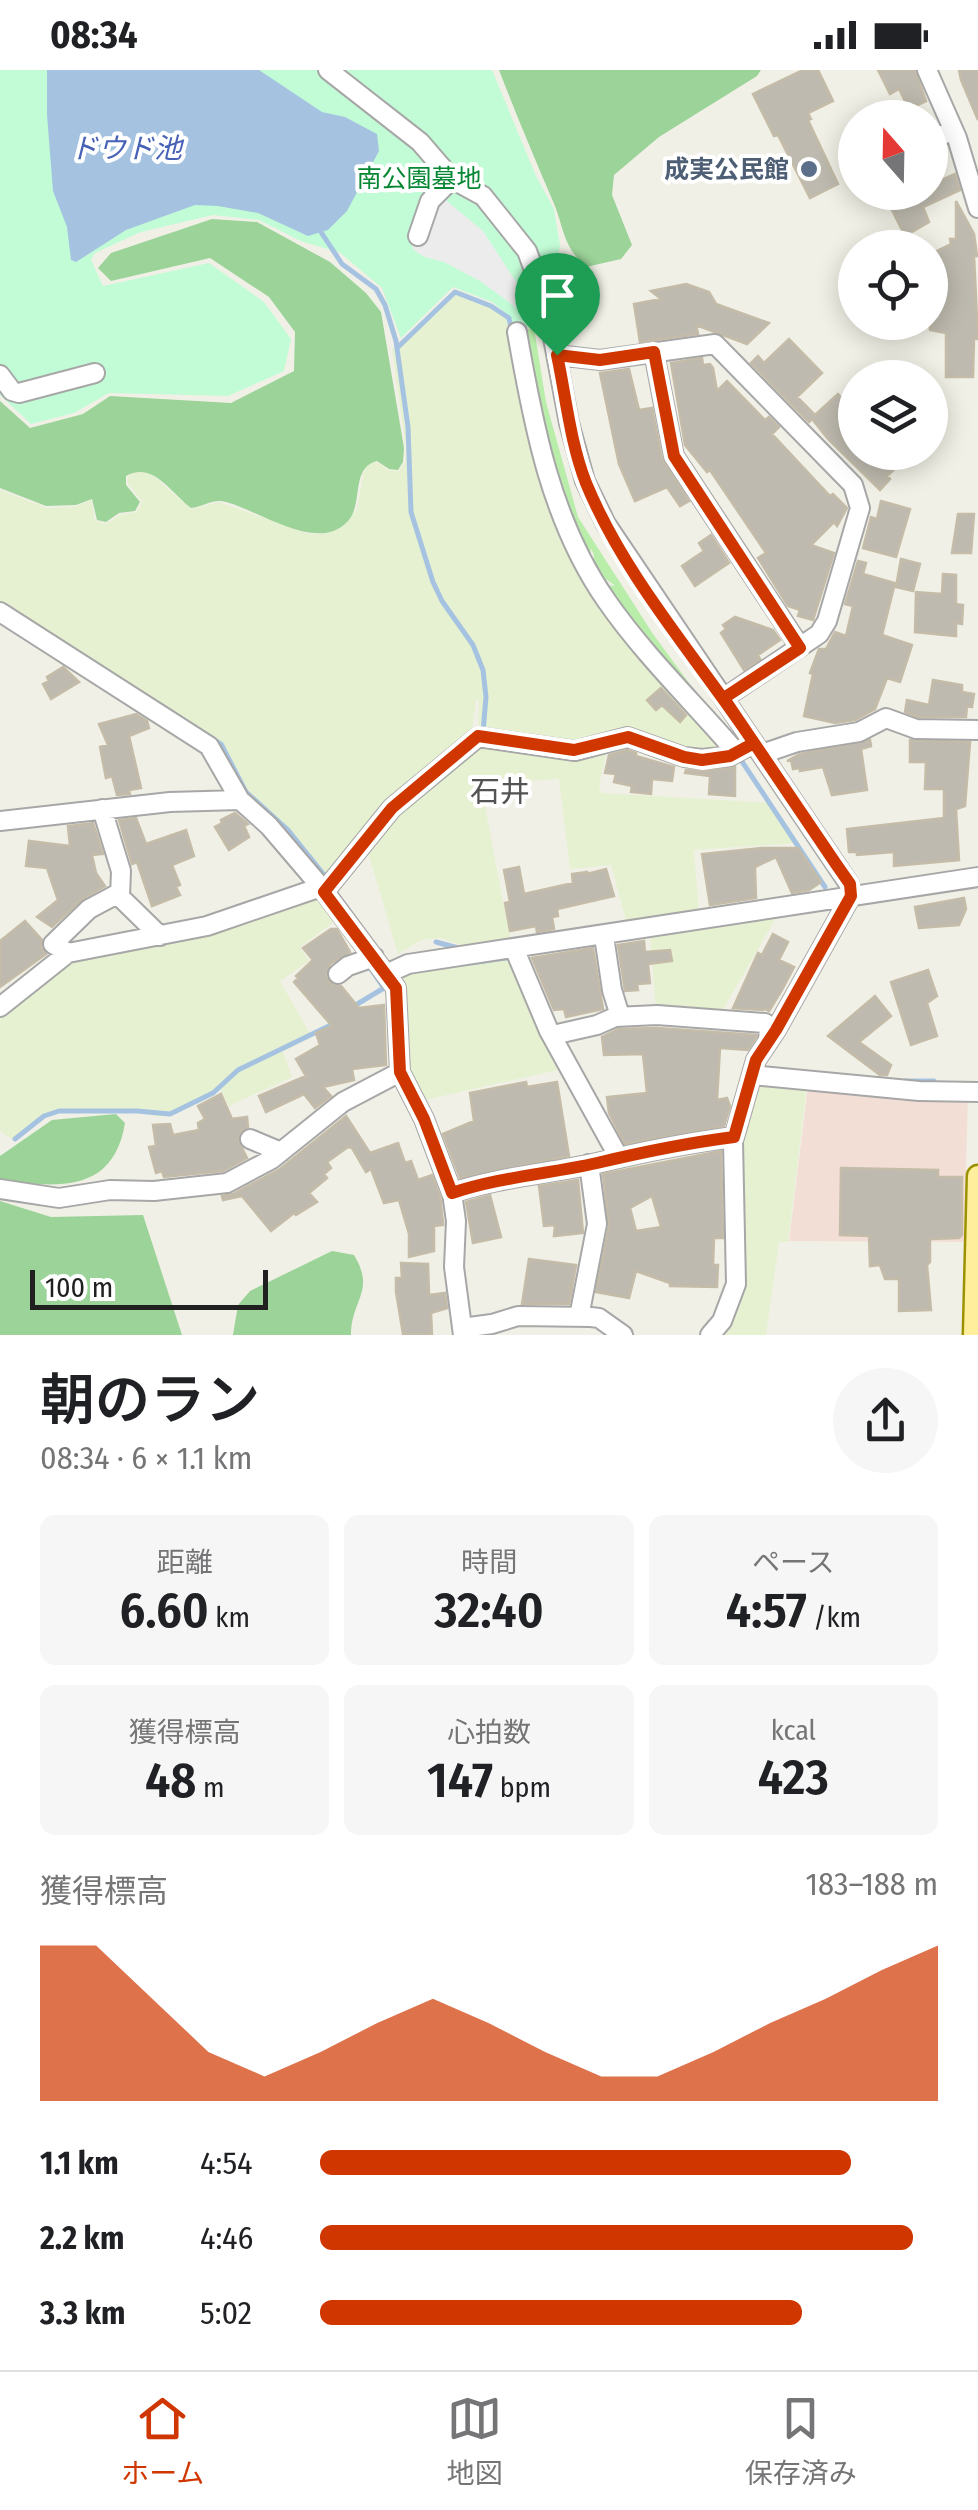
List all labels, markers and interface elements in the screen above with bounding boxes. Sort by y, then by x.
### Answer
text: 08:34 [50,12,138,58]
north arrow [838,100,948,210]
map controls [838,100,948,470]
water label: ドウド池 [70,132,185,165]
place label: 成実公民館 [664,155,789,185]
marker: 成実公民館 [798,158,820,180]
park label: 南公園墓地 [356,164,482,194]
button: locate [838,230,948,340]
pin [515,253,600,356]
icon: arrive [530,268,585,323]
button: layers [838,360,948,470]
district label: 石井 [470,774,530,810]
scale bar [30,1265,268,1310]
text: 100 m [45,1271,113,1304]
text: 朝のラン [40,1368,260,1434]
button: share [833,1368,938,1473]
text: 08:34 · 6 × 1.1 km [40,1439,252,1477]
text: 距離 [157,1546,213,1579]
text: 時間 [461,1546,517,1579]
text: ペース [752,1546,835,1579]
text: 6.60 [119,1580,209,1640]
text: 32:40 [434,1580,544,1640]
text: 4:57 [726,1580,807,1640]
text: km [209,1601,250,1634]
text: /km [807,1601,861,1634]
text: kcal [771,1714,816,1747]
text: 獲得標高 [129,1716,241,1749]
text: 心拍数 [447,1716,531,1749]
text: 423 [758,1747,829,1807]
text: 48 [145,1750,196,1810]
text: 147 [427,1750,493,1810]
text: m [196,1771,224,1804]
text: bpm [493,1771,551,1804]
text: 183–188 m [806,1865,938,1903]
text: 獲得標高 [40,1872,168,1910]
text: 1.1 km [40,2144,119,2182]
text: 4:54 [200,2144,253,2182]
text: 2.2 km [40,2219,124,2257]
text: 4:46 [200,2219,253,2257]
text: 3.3 km [40,2294,125,2332]
text: 5:02 [200,2294,252,2332]
tab: ホーム [121,2391,204,2491]
tab: 地図 [447,2391,503,2491]
tab: 保存済み [745,2391,857,2491]

